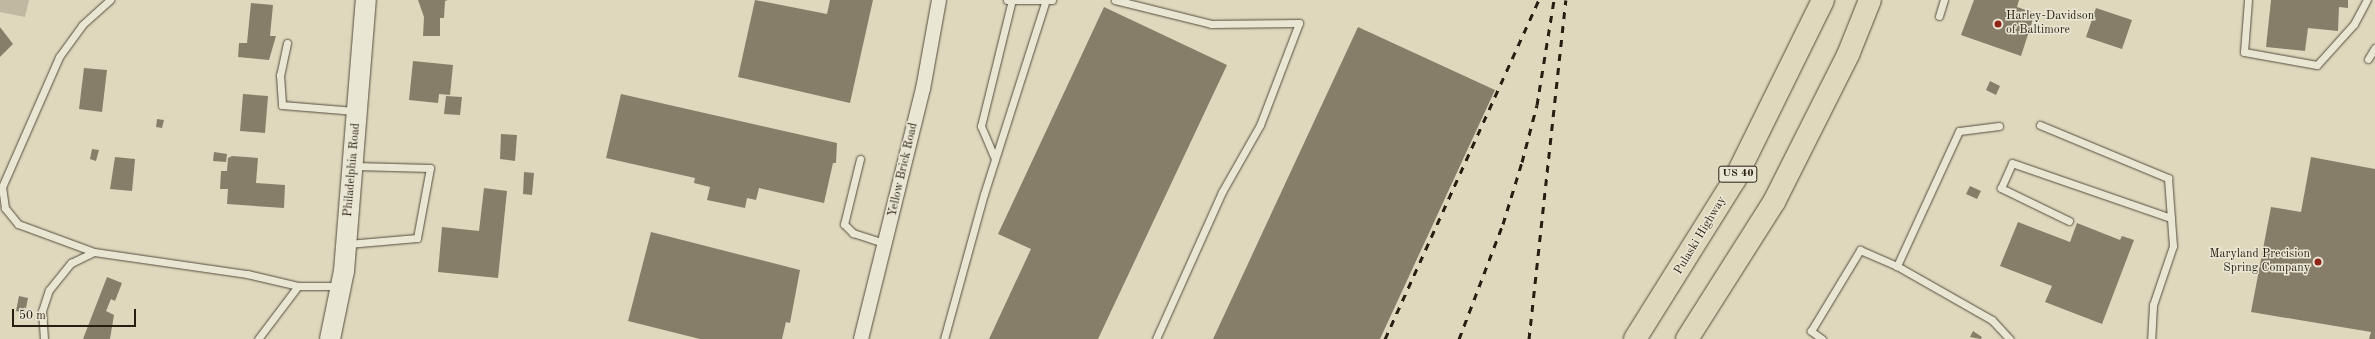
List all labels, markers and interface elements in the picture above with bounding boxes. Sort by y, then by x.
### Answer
place label: Harley-Davidson of Baltimore [2006,10,2094,38]
marker: Harley-Davidson of Baltimore [1993,19,2003,29]
street label: Yellow Brick Road [886,121,922,219]
street label: Philadelphia Road [342,122,364,218]
road number: US 40 [1718,165,1758,183]
street label: Pulaski Highway [1672,194,1730,278]
place label: Maryland Precision Spring Company [2210,248,2310,276]
marker: Maryland Precision Spring Company [2313,257,2323,267]
scale bar [14,301,138,327]
text: 50 m [19,310,46,322]

